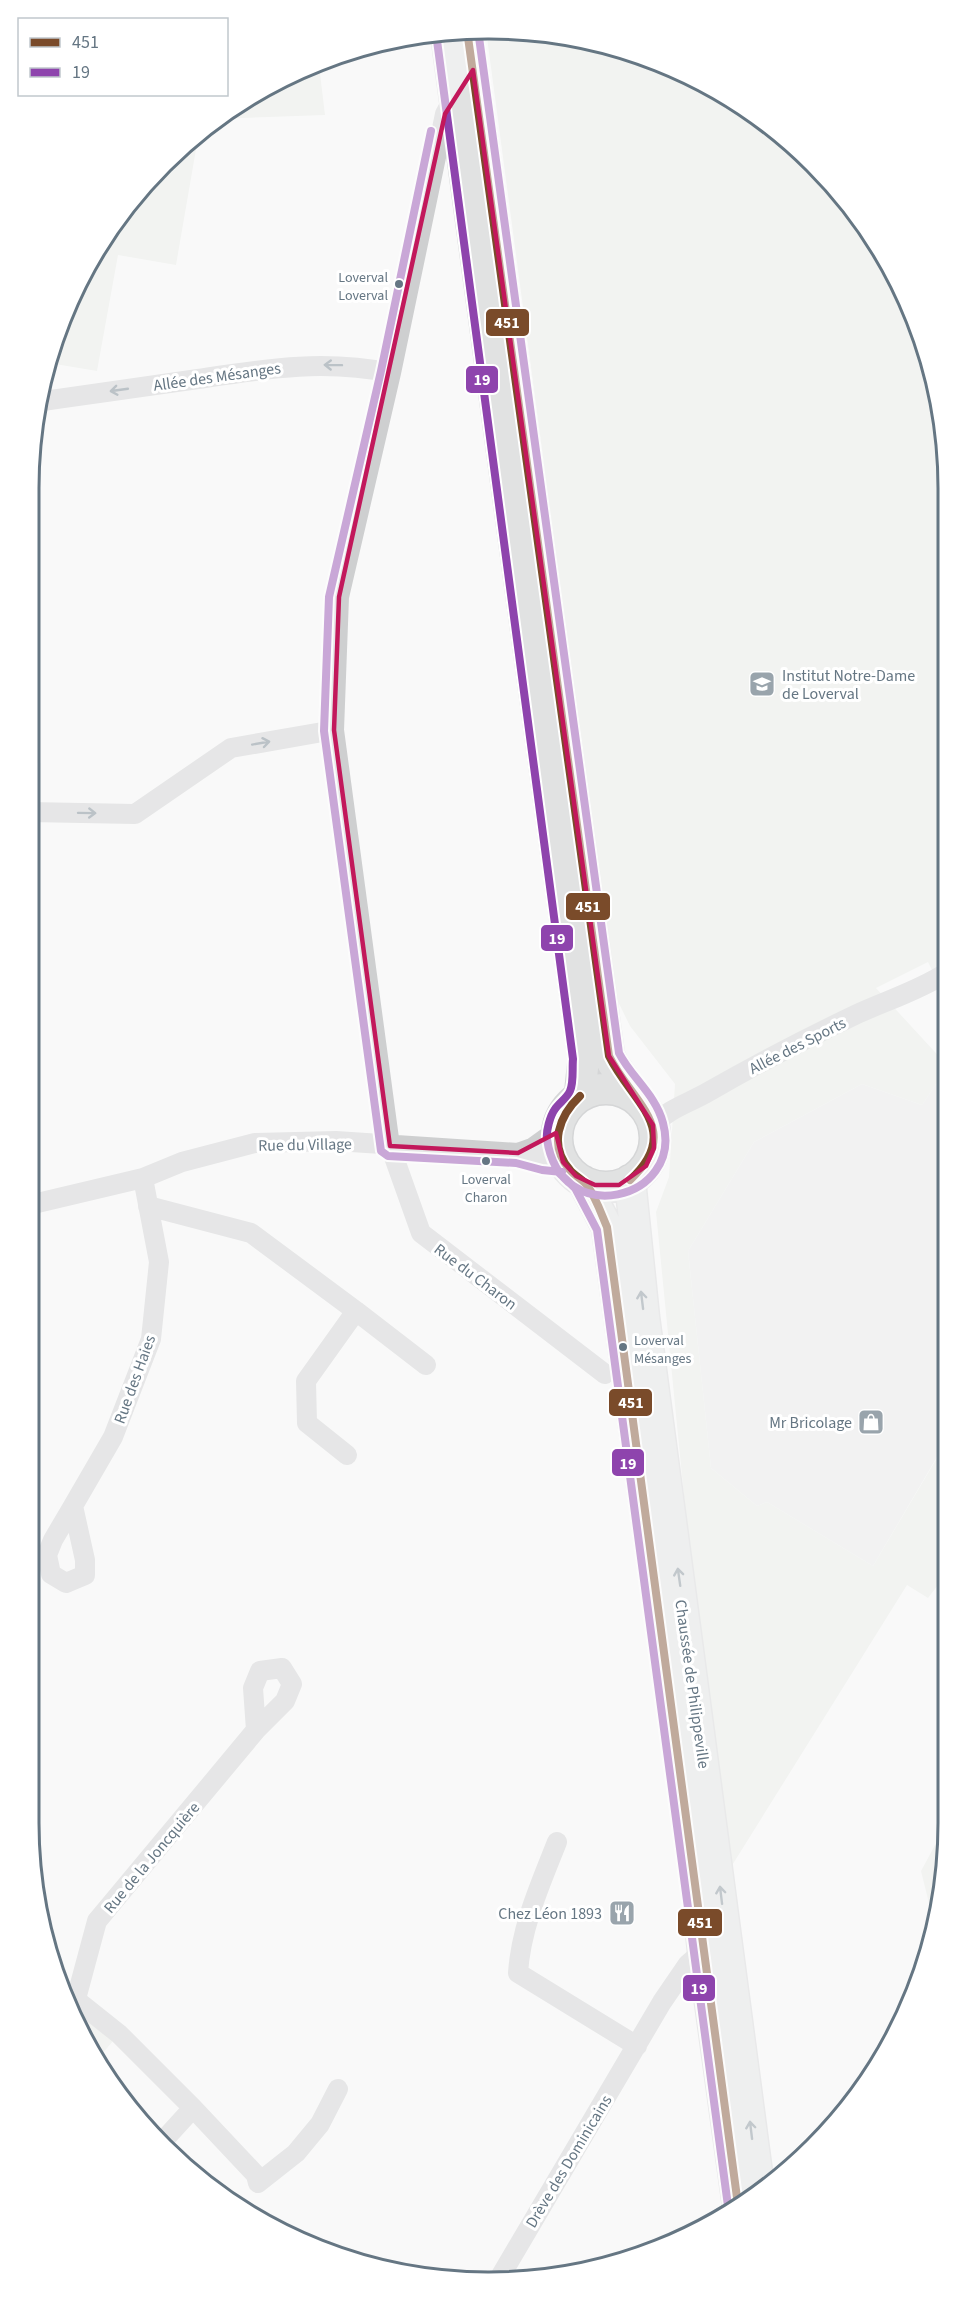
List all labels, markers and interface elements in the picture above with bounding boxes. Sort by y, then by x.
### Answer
legend [18,18,228,96]
text: 451 [72,30,99,55]
text: 19 [72,60,90,85]
place label: Loverval Loverval [338,268,388,306]
marker: Loverval Loverval [393,278,405,290]
line badge: 451 [485,308,530,337]
text: 451 [494,312,520,334]
street label: Allée des Mésanges [152,357,282,397]
one-way arrow [323,359,343,371]
line badge: 19 [465,365,499,394]
text: 19 [474,369,490,391]
one-way arrow [109,385,129,396]
place label: Institut Notre-Dame de Loverval [782,665,915,705]
school or university icon: Institut Notre-Dame de Loverval [747,669,777,699]
one-way arrow [251,737,270,748]
one-way arrow [76,807,96,819]
line badge: 451 [565,892,611,921]
text: 451 [575,896,601,918]
line badge: 19 [540,924,574,952]
text: 19 [549,928,565,950]
street label: Allée des Sports [745,1012,850,1080]
street label: Rue du Village [258,1133,352,1157]
marker: Loverval Charon [480,1155,492,1167]
place label: Loverval Charon [461,1170,511,1208]
street label: Rue du Charon [429,1238,521,1315]
one-way arrow [637,1291,648,1310]
place label: Loverval Mésanges [634,1331,692,1369]
street label: Rue des Haies [109,1332,161,1427]
marker: Loverval Mésanges [617,1341,629,1353]
line badge: 451 [608,1388,653,1417]
text: 451 [618,1392,644,1414]
shop icon: Mr Bricolage [856,1407,886,1437]
place label: Mr Bricolage [769,1412,852,1434]
line badge: 19 [611,1448,645,1477]
text: 19 [620,1453,636,1475]
one-way arrow [674,1567,685,1587]
street label: Chaussée de Philippeville [669,1598,715,1770]
street label: Rue de la Joncquière [99,1797,205,1918]
one-way arrow [716,1885,727,1905]
restaurant icon: Chez Léon 1893 [607,1898,637,1928]
place label: Chez Léon 1893 [498,1903,602,1925]
line badge: 451 [677,1908,723,1937]
text: 451 [687,1912,713,1934]
line badge: 19 [682,1974,716,2002]
text: 19 [691,1978,707,2000]
street label: Drève des Dominicains [520,2091,617,2232]
one-way arrow [746,2120,757,2140]

